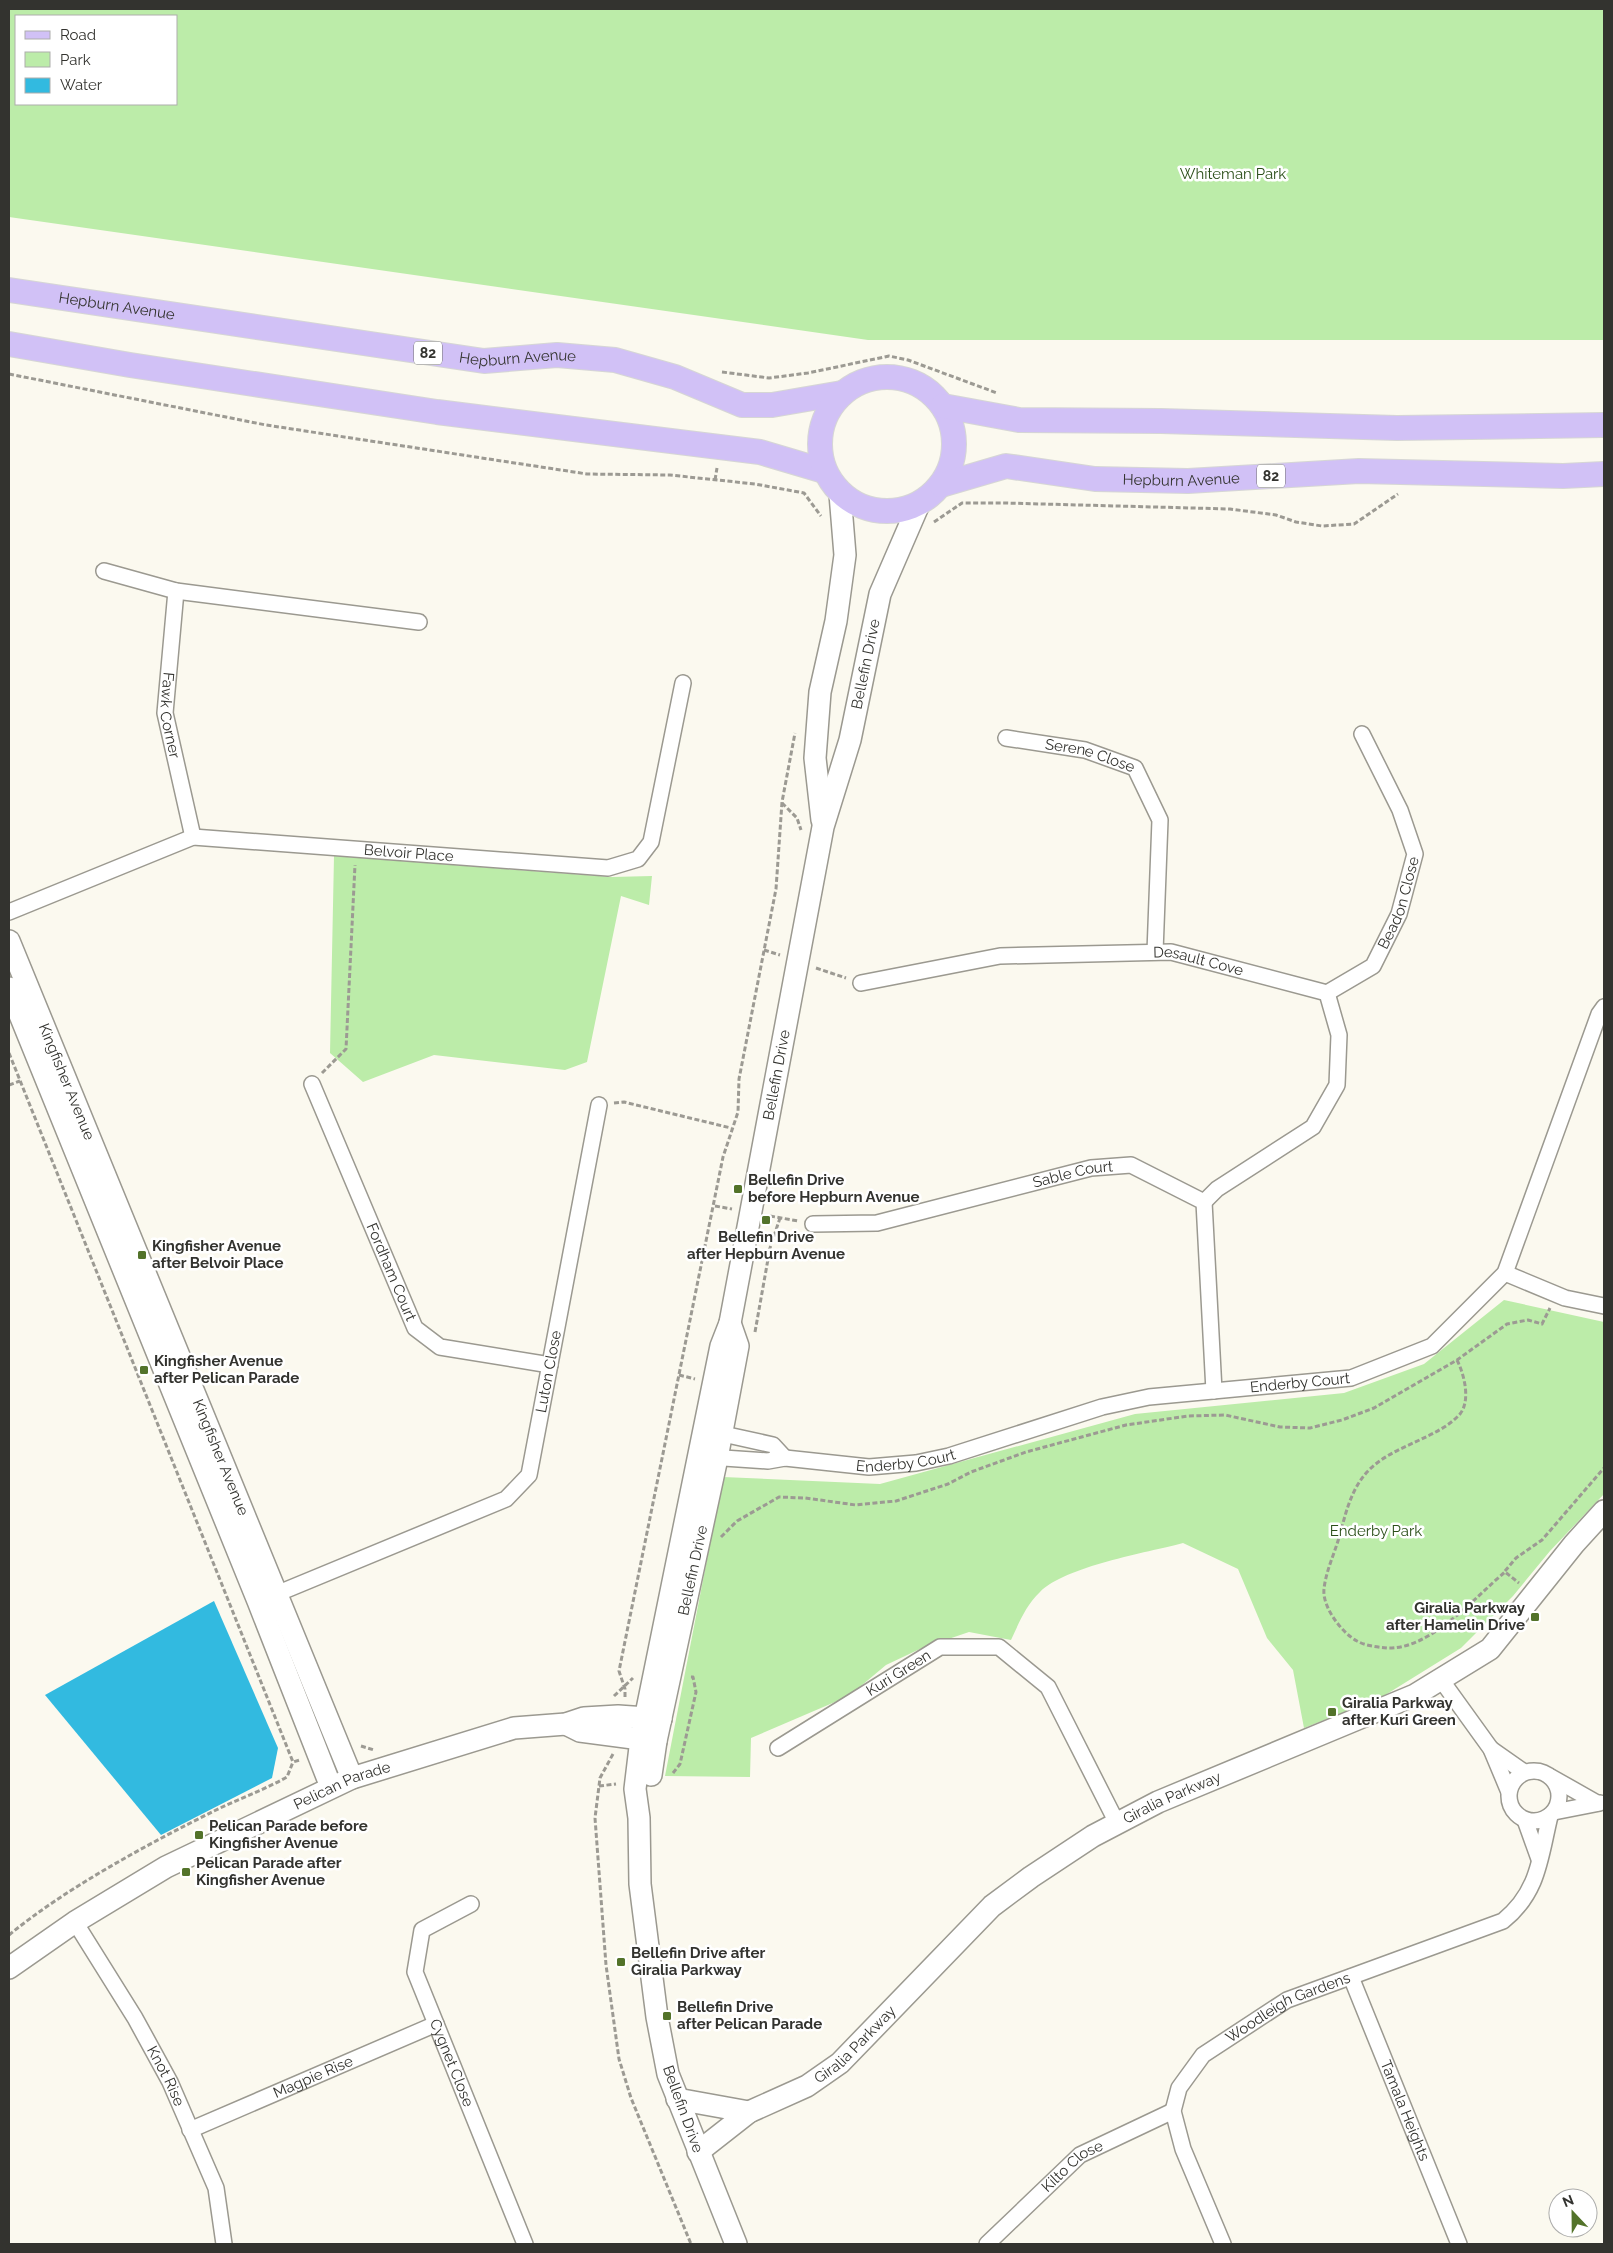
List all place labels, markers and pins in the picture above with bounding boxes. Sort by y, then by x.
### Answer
place label: Bellefin Drive before Hepburn Avenue [748,1171,919,1206]
marker: Bellefin Drive before Hepburn Avenue [732,1183,744,1195]
marker: Bellefin Drive after Hepburn Avenue [760,1214,772,1226]
place label: Bellefin Drive after Hepburn Avenue [687,1228,845,1263]
place label: Kingfisher Avenue after Belvoir Place [152,1237,283,1272]
marker: Kingfisher Avenue after Belvoir Place [136,1249,148,1261]
place label: Kingfisher Avenue after Pelican Parade [154,1352,299,1387]
marker: Kingfisher Avenue after Pelican Parade [138,1364,150,1376]
place label: Giralia Parkway after Hamelin Drive [1386,1599,1526,1634]
marker: Giralia Parkway after Hamelin Drive [1529,1611,1541,1623]
place label: Giralia Parkway after Kuri Green [1342,1694,1456,1729]
marker: Giralia Parkway after Kuri Green [1326,1706,1338,1718]
place label: Pelican Parade before Kingfisher Avenue [209,1817,368,1852]
marker: Pelican Parade before Kingfisher Avenue [193,1829,205,1841]
place label: Pelican Parade after Kingfisher Avenue [196,1854,342,1889]
marker: Pelican Parade after Kingfisher Avenue [180,1866,192,1878]
place label: Bellefin Drive after Giralia Parkway [631,1944,765,1979]
marker: Bellefin Drive after Giralia Parkway [615,1956,627,1968]
place label: Bellefin Drive after Pelican Parade [677,1998,822,2033]
marker: Bellefin Drive after Pelican Parade [661,2010,673,2022]

